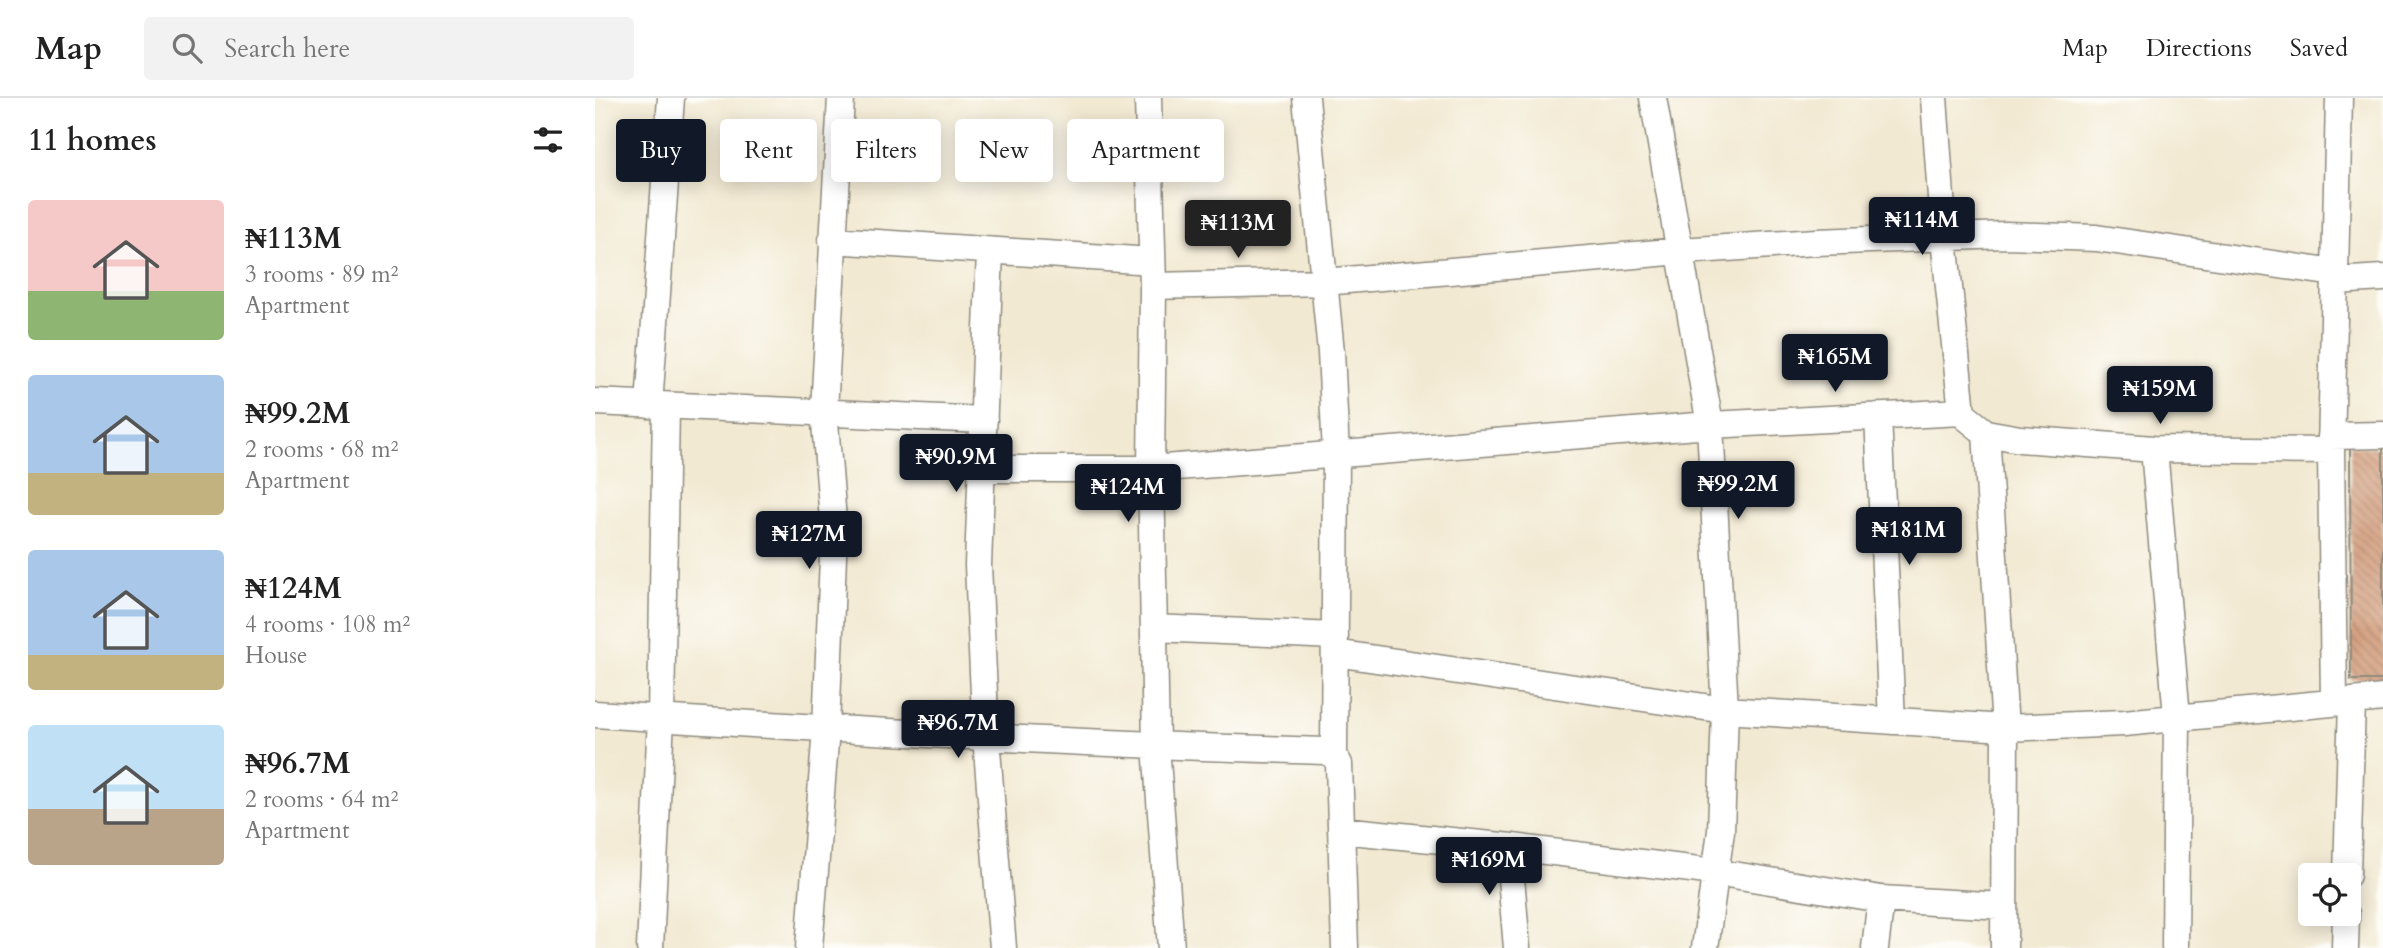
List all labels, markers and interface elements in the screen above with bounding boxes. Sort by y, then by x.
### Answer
search box [144,17,634,80]
text: Map [35,26,102,71]
icon: search [168,29,206,67]
text: Search here [224,31,350,66]
text: Map [2062,32,2108,65]
text: Directions [2146,32,2252,65]
text: Saved [2290,32,2348,65]
chip: Buy [616,119,706,182]
chip: Rent [720,119,817,182]
chip: Filters [831,119,941,182]
chip: New [955,119,1053,182]
chip: Apartment [1067,119,1224,182]
text: 11 homes [28,120,157,161]
icon: filters [529,121,567,159]
pin: ₦114M [1873,198,1971,257]
pin: ₦113M [1189,200,1287,260]
text: ₦114M [1885,204,1959,235]
text: ₦113M [1201,207,1275,238]
text: ₦113M [245,218,342,259]
icon: home [84,228,168,312]
text: 3 rooms · 89 m² [245,259,398,290]
text: Apartment [245,290,349,321]
pin: ₦165M [1786,334,1884,394]
text: ₦165M [1798,341,1872,372]
pin: ₦159M [2111,366,2209,426]
text: ₦159M [2123,373,2197,404]
text: ₦99.2M [245,393,351,434]
icon: home [84,403,168,487]
text: 2 rooms · 68 m² [245,434,398,465]
pin: ₦90.9M [899,434,1013,494]
text: ₦90.9M [916,441,996,472]
pin: ₦99.2M [1681,462,1795,521]
pin: ₦124M [1079,464,1177,524]
text: Apartment [245,465,349,496]
text: ₦99.2M [1698,468,1778,499]
text: ₦124M [1091,471,1165,502]
pin: ₦181M [1860,508,1958,567]
pin: ₦127M [760,512,858,571]
text: ₦181M [1872,514,1946,545]
text: ₦127M [772,518,846,549]
text: ₦124M [245,568,342,609]
icon: home [84,578,168,662]
text: 4 rooms · 108 m² [245,609,410,640]
text: House [245,640,307,671]
pin: ₦96.7M [901,700,1015,760]
text: ₦96.7M [918,707,998,738]
text: ₦96.7M [245,743,351,784]
icon: home [84,753,168,837]
text: 2 rooms · 64 m² [245,784,398,815]
text: Apartment [245,815,349,846]
pin: ₦169M [1440,838,1538,897]
text: ₦169M [1452,844,1526,875]
map controls [2298,863,2361,926]
button: locate [2298,863,2361,926]

